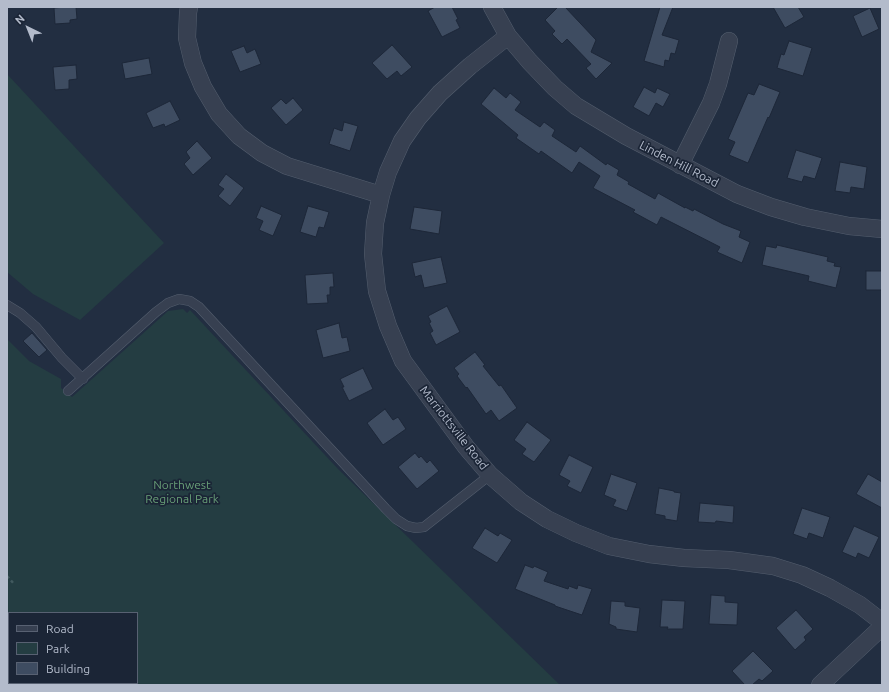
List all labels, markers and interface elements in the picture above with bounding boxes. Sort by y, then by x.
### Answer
north arrow [8,8,48,48]
text: N [13,12,27,26]
street label: Linden Hill Road [637,138,721,190]
street label: Marriottsville Road [417,383,491,473]
park label: Northwest Regional Park [145,478,219,506]
legend [8,612,138,684]
text: Road [46,622,74,635]
text: Park [46,642,70,655]
text: Building [46,662,90,675]

